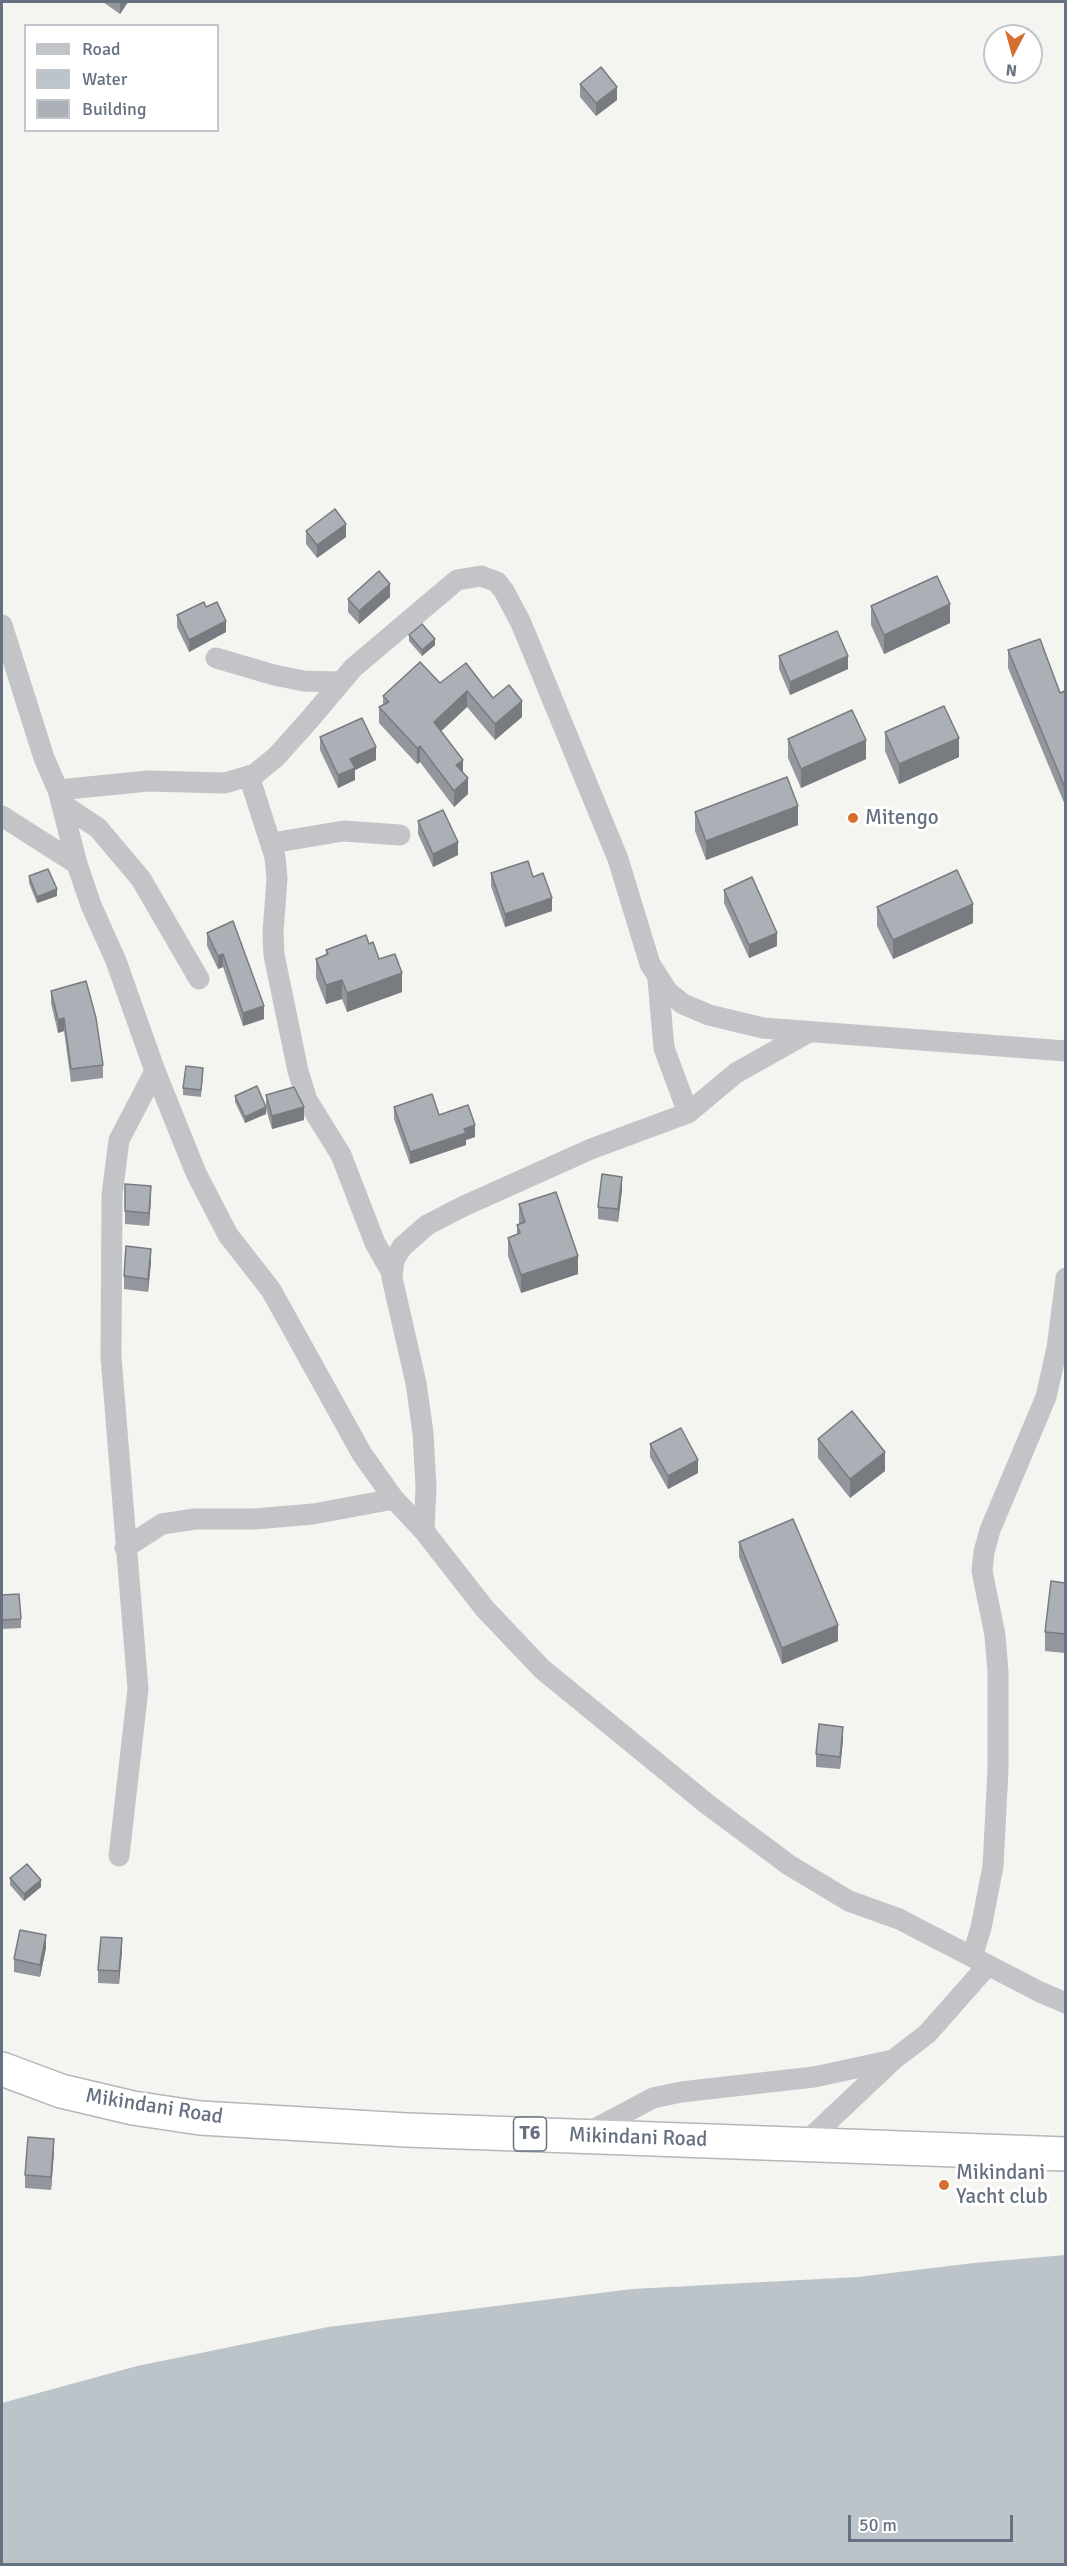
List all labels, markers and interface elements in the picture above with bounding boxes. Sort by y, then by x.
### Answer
legend [24,24,219,132]
north arrow [983,24,1043,84]
text: Road [82,38,121,60]
text: N [1005,59,1018,80]
text: Water [82,68,127,90]
text: Building [82,98,146,120]
place label: Mitengo [865,805,939,831]
marker: Mitengo [846,811,860,825]
street label: Mikindani Road [84,2084,224,2130]
road number: T6 [514,2117,546,2151]
street label: Mikindani Road [568,2123,708,2153]
place label: Mikindani Yacht club [956,2160,1048,2210]
marker: Mikindani Yacht club [937,2178,951,2192]
scale bar [851,2503,1016,2541]
text: 50 m [859,2514,897,2536]

